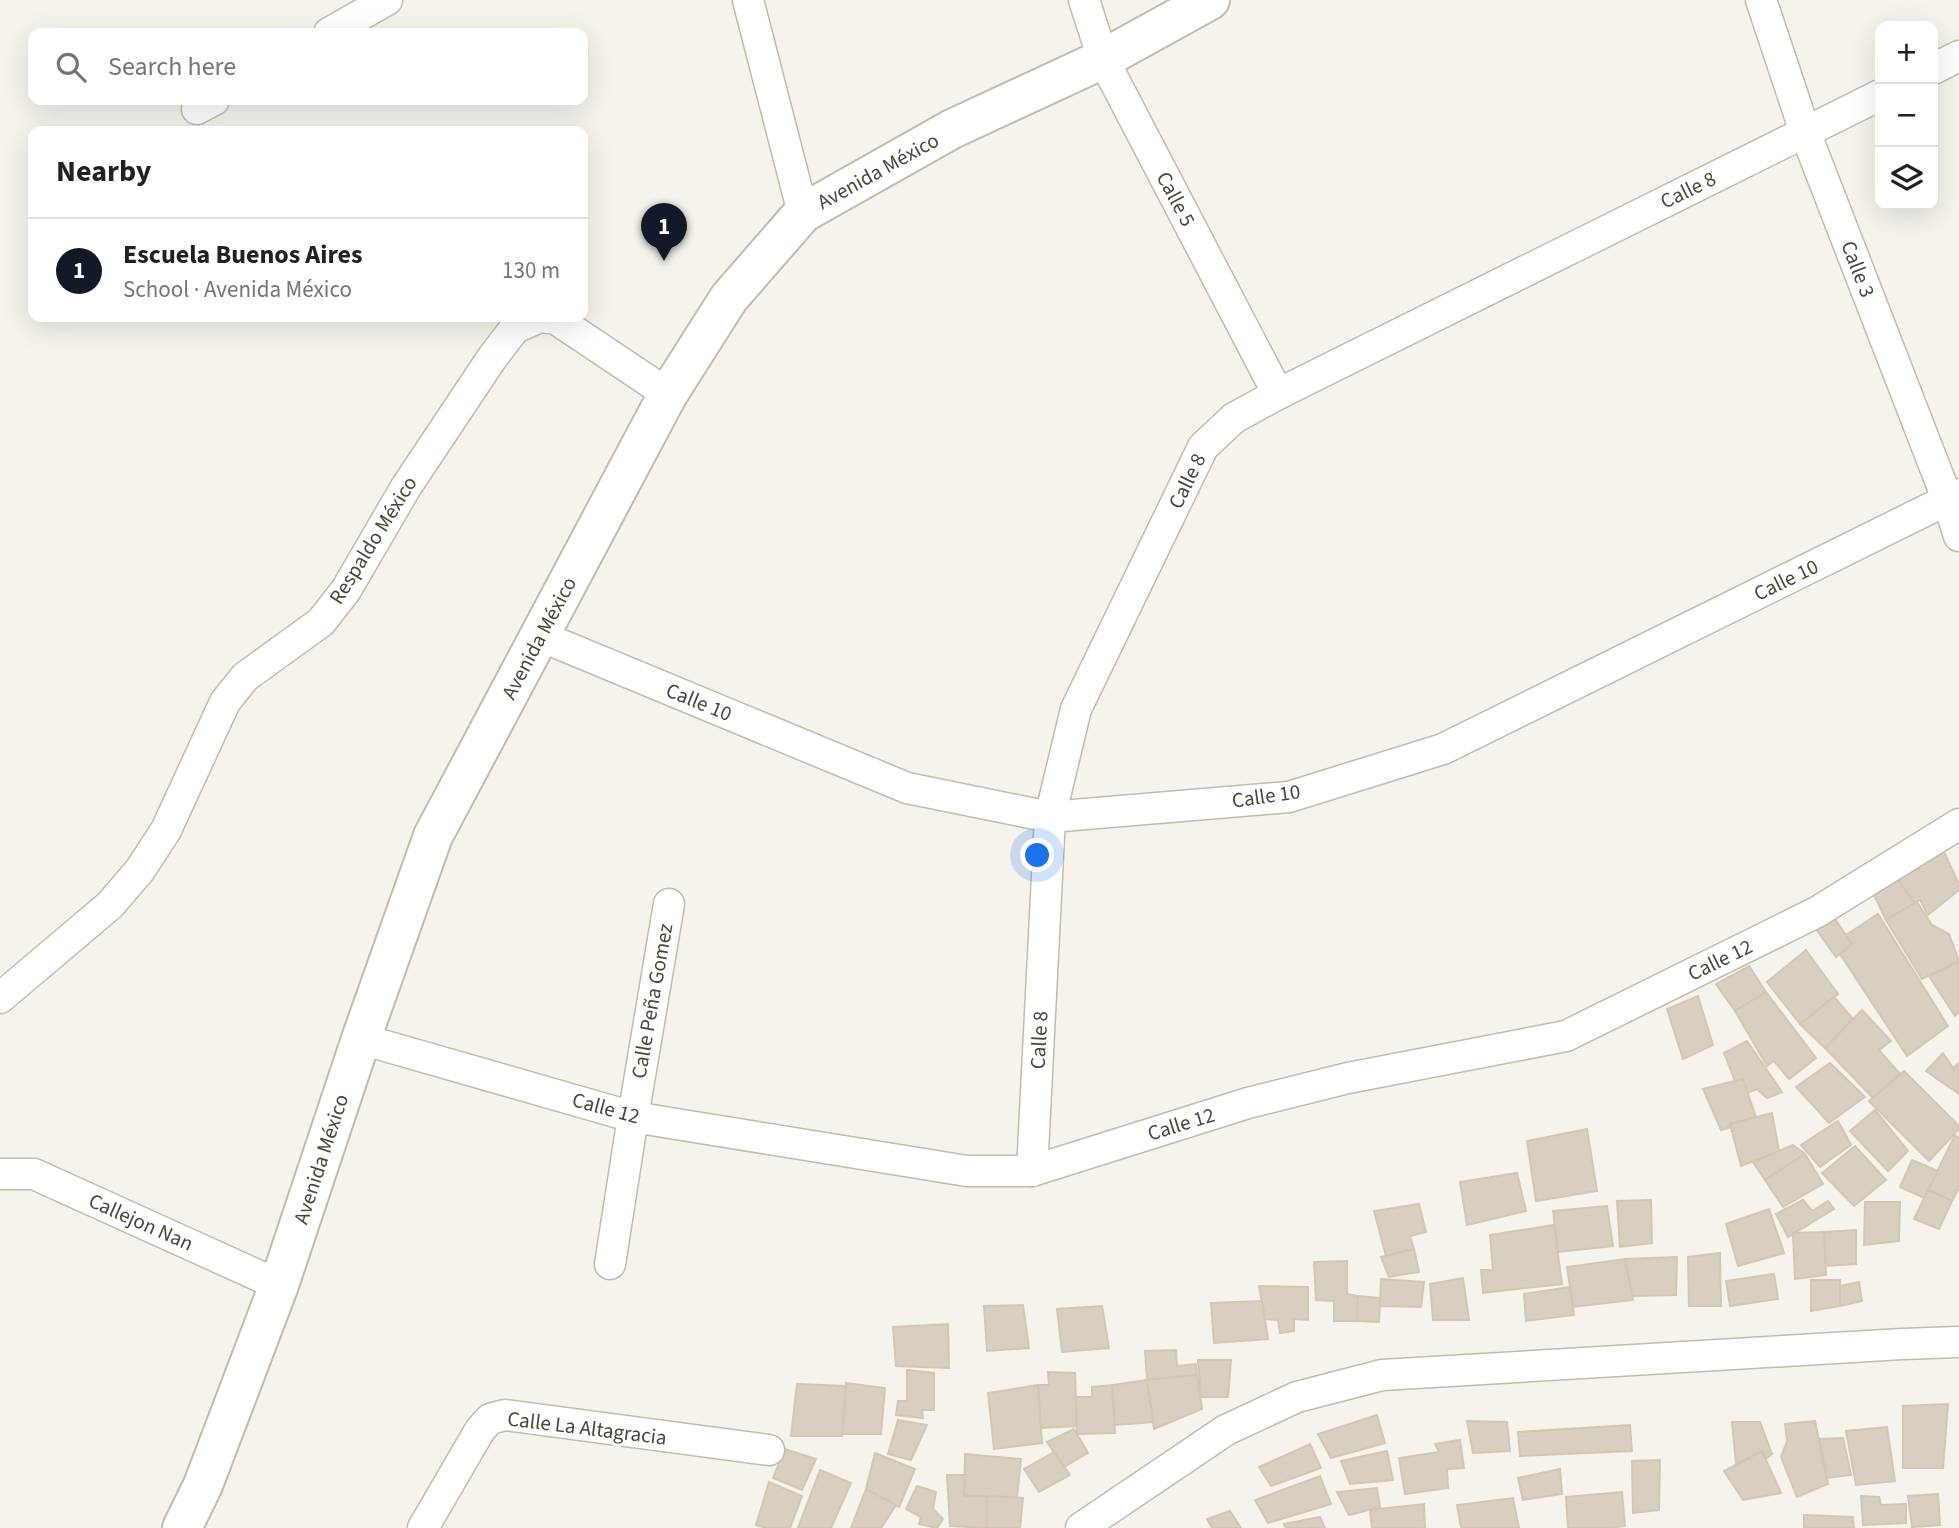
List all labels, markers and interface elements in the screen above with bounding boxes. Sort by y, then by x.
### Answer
map controls [1875,21,1938,210]
button: + [1875,21,1938,84]
search box [28,28,588,105]
icon: search [52,48,90,86]
text: Search here [108,48,236,85]
button: − [1875,84,1938,147]
street label: Avenida México [812,125,944,217]
button: layers [1875,147,1938,210]
text: Nearby [56,150,151,193]
street label: Calle 8 [1655,164,1721,216]
street label: Calle 5 [1149,166,1203,232]
pin: 1 [641,203,687,261]
text: Escuela Buenos Aires [123,236,363,273]
street label: Calle 3 [1834,236,1882,302]
text: 1 [73,254,85,287]
text: 130 m [502,254,560,287]
text: School · Avenida México [123,273,352,306]
street label: Calle 8 [1161,448,1213,514]
street label: Respaldo México [322,470,424,610]
street label: Calle 10 [1749,551,1823,609]
street label: Avenida México [494,571,584,705]
street label: Calle 10 [661,675,737,729]
street label: Calle 10 [1230,776,1302,816]
your location [1020,838,1054,872]
street label: Calle Peña Gomez [624,921,680,1081]
street label: Calle 12 [1683,931,1757,989]
street label: Calle 8 [1022,1010,1056,1070]
street label: Calle 12 [569,1085,643,1131]
street label: Avenida México [286,1090,356,1228]
street label: Calle 12 [1144,1100,1218,1148]
street label: Callejon Nan [84,1186,198,1258]
street label: Calle La Altagracia [506,1403,668,1453]

